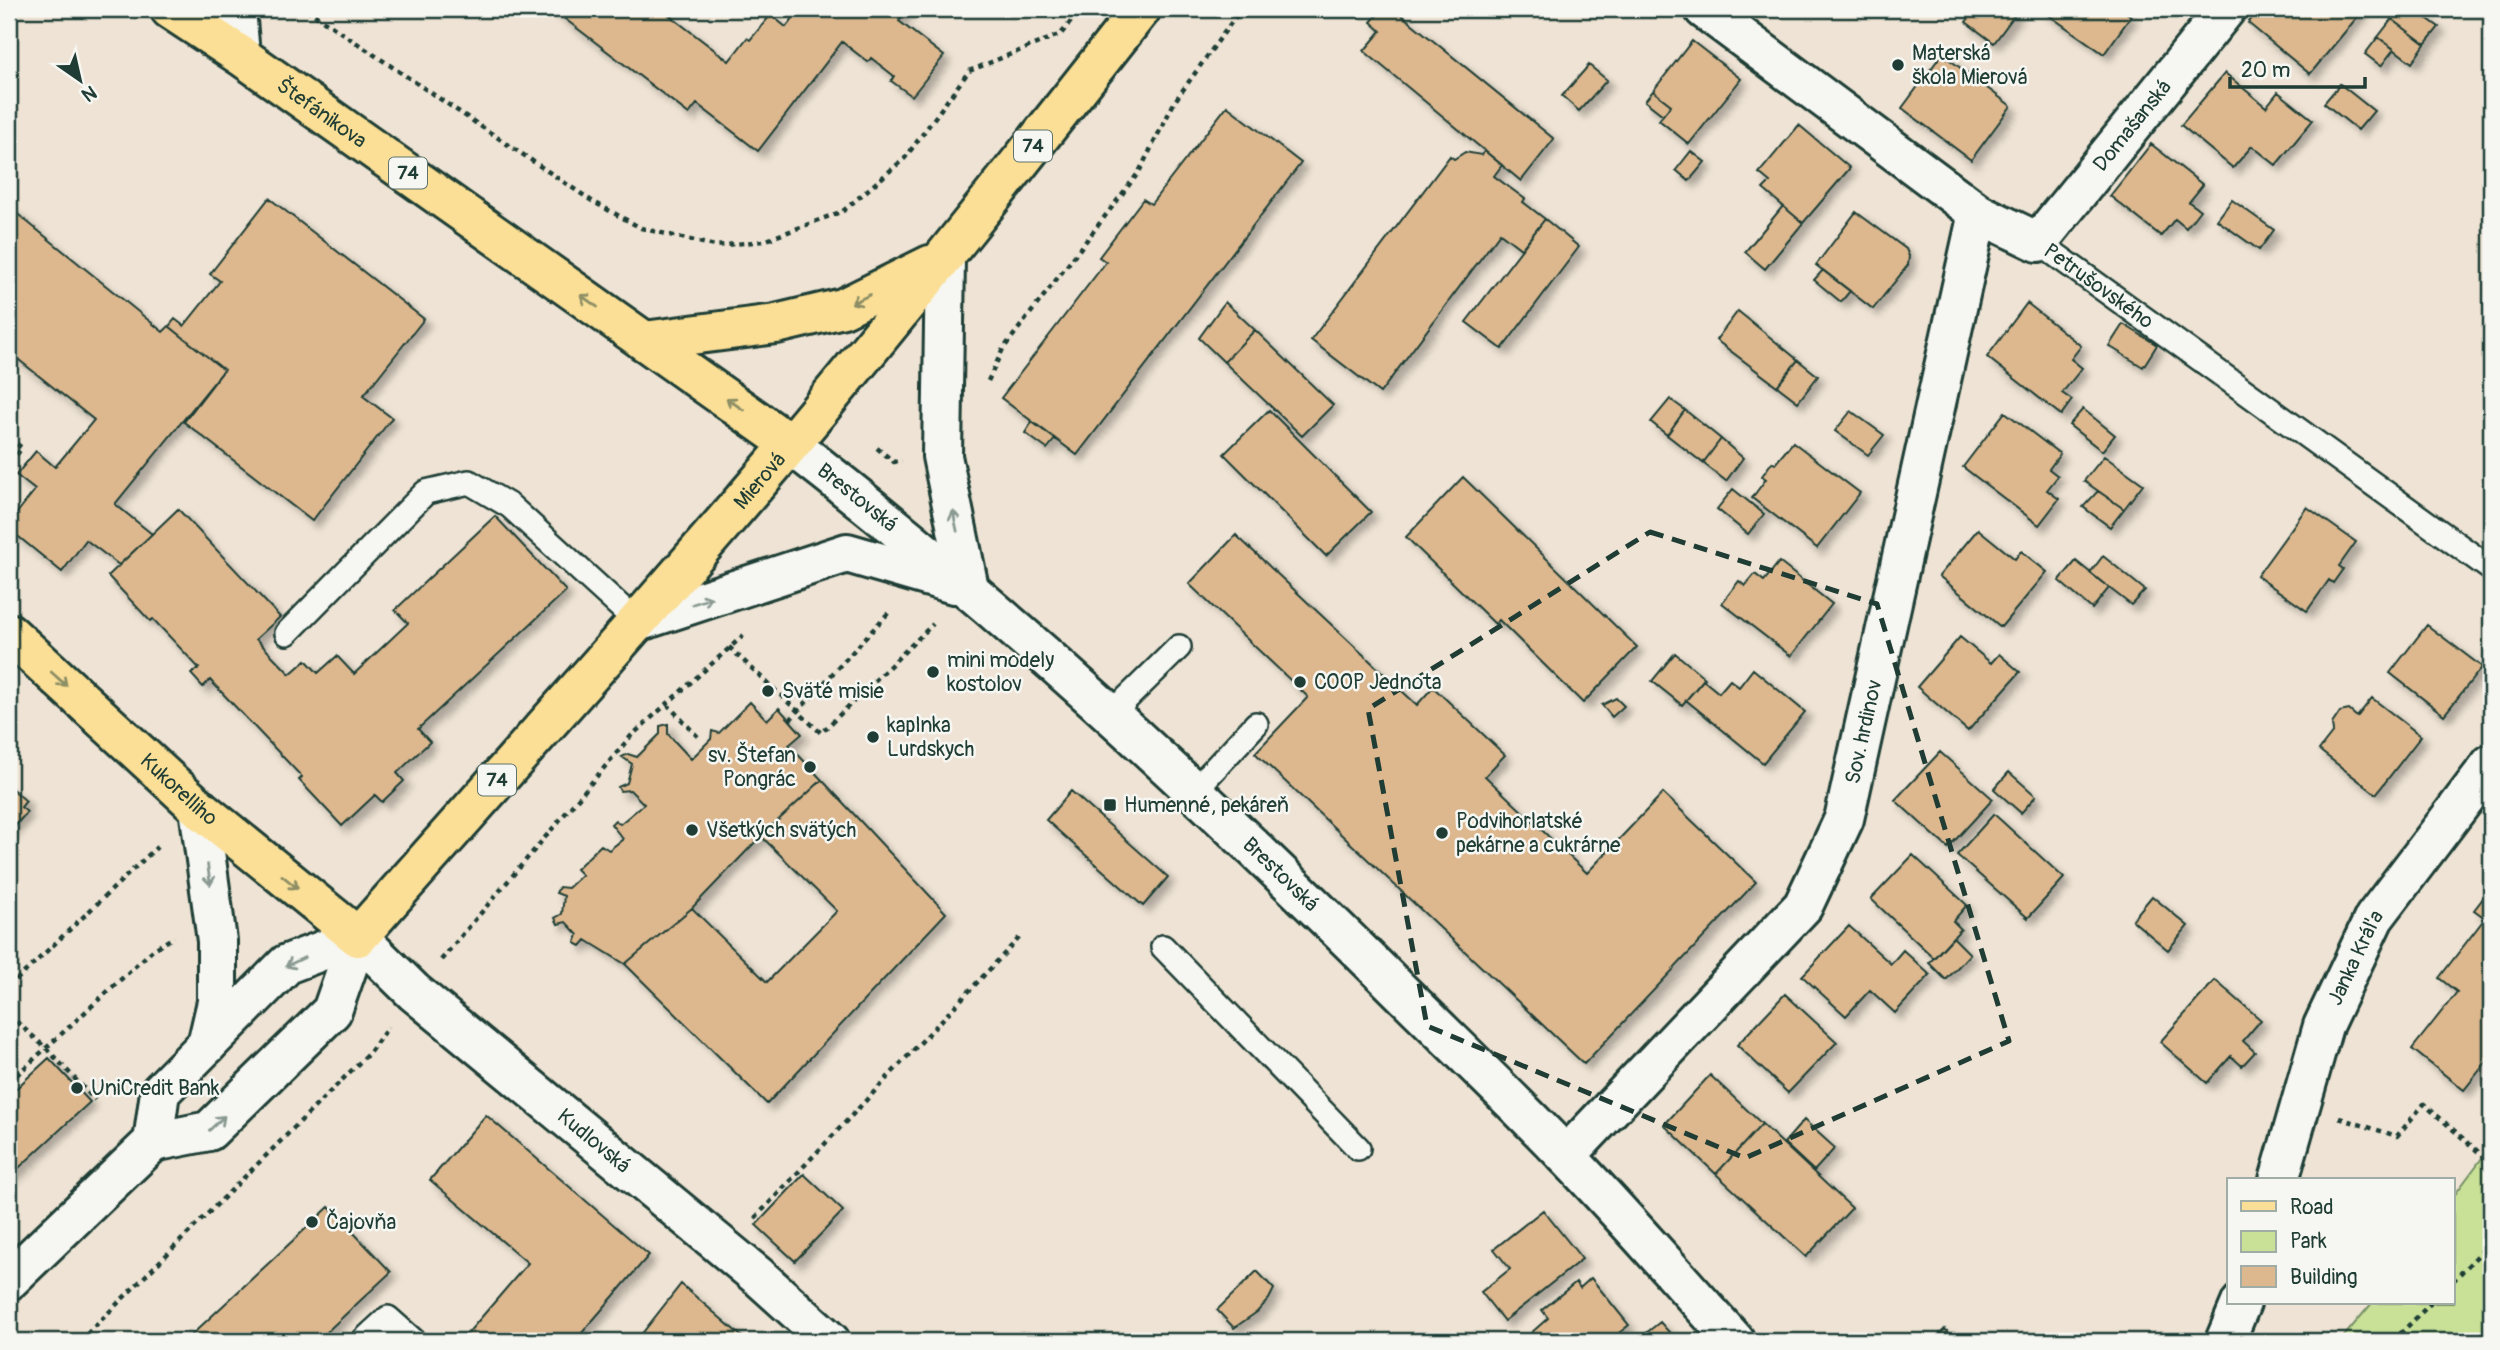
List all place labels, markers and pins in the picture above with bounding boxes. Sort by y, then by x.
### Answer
place label: Materská škola Mierová [1912,40,2028,91]
marker: Materská škola Mierová [1890,57,1906,73]
place label: mini modely kostolov [947,647,1054,698]
marker: mini modely kostolov [925,664,941,680]
place label: COOP Jednota [1314,669,1441,696]
marker: COOP Jednota [1292,674,1308,690]
place label: Sväté misie [782,678,884,705]
marker: Sväté misie [760,683,776,699]
place label: kaplnka Lurdskych [887,712,974,763]
marker: kaplnka Lurdskych [865,729,881,745]
place label: sv. Štefan Pongrác [708,741,796,793]
marker: sv. Štefan Pongrác [802,759,818,775]
place label: Humenné, pekáreň [1124,792,1289,819]
marker: Humenné, pekáreň [1102,797,1118,813]
place label: Podvihorlatské pekárne a cukrárne [1456,808,1621,859]
place label: Všetkých svätých [706,817,856,844]
marker: Všetkých svätých [684,822,700,838]
marker: Podvihorlatské pekárne a cukrárne [1434,825,1450,841]
place label: UniCredit Bank [91,1075,220,1102]
marker: UniCredit Bank [69,1080,85,1096]
place label: Čajovňa [326,1208,396,1236]
marker: Čajovňa [304,1214,320,1230]

